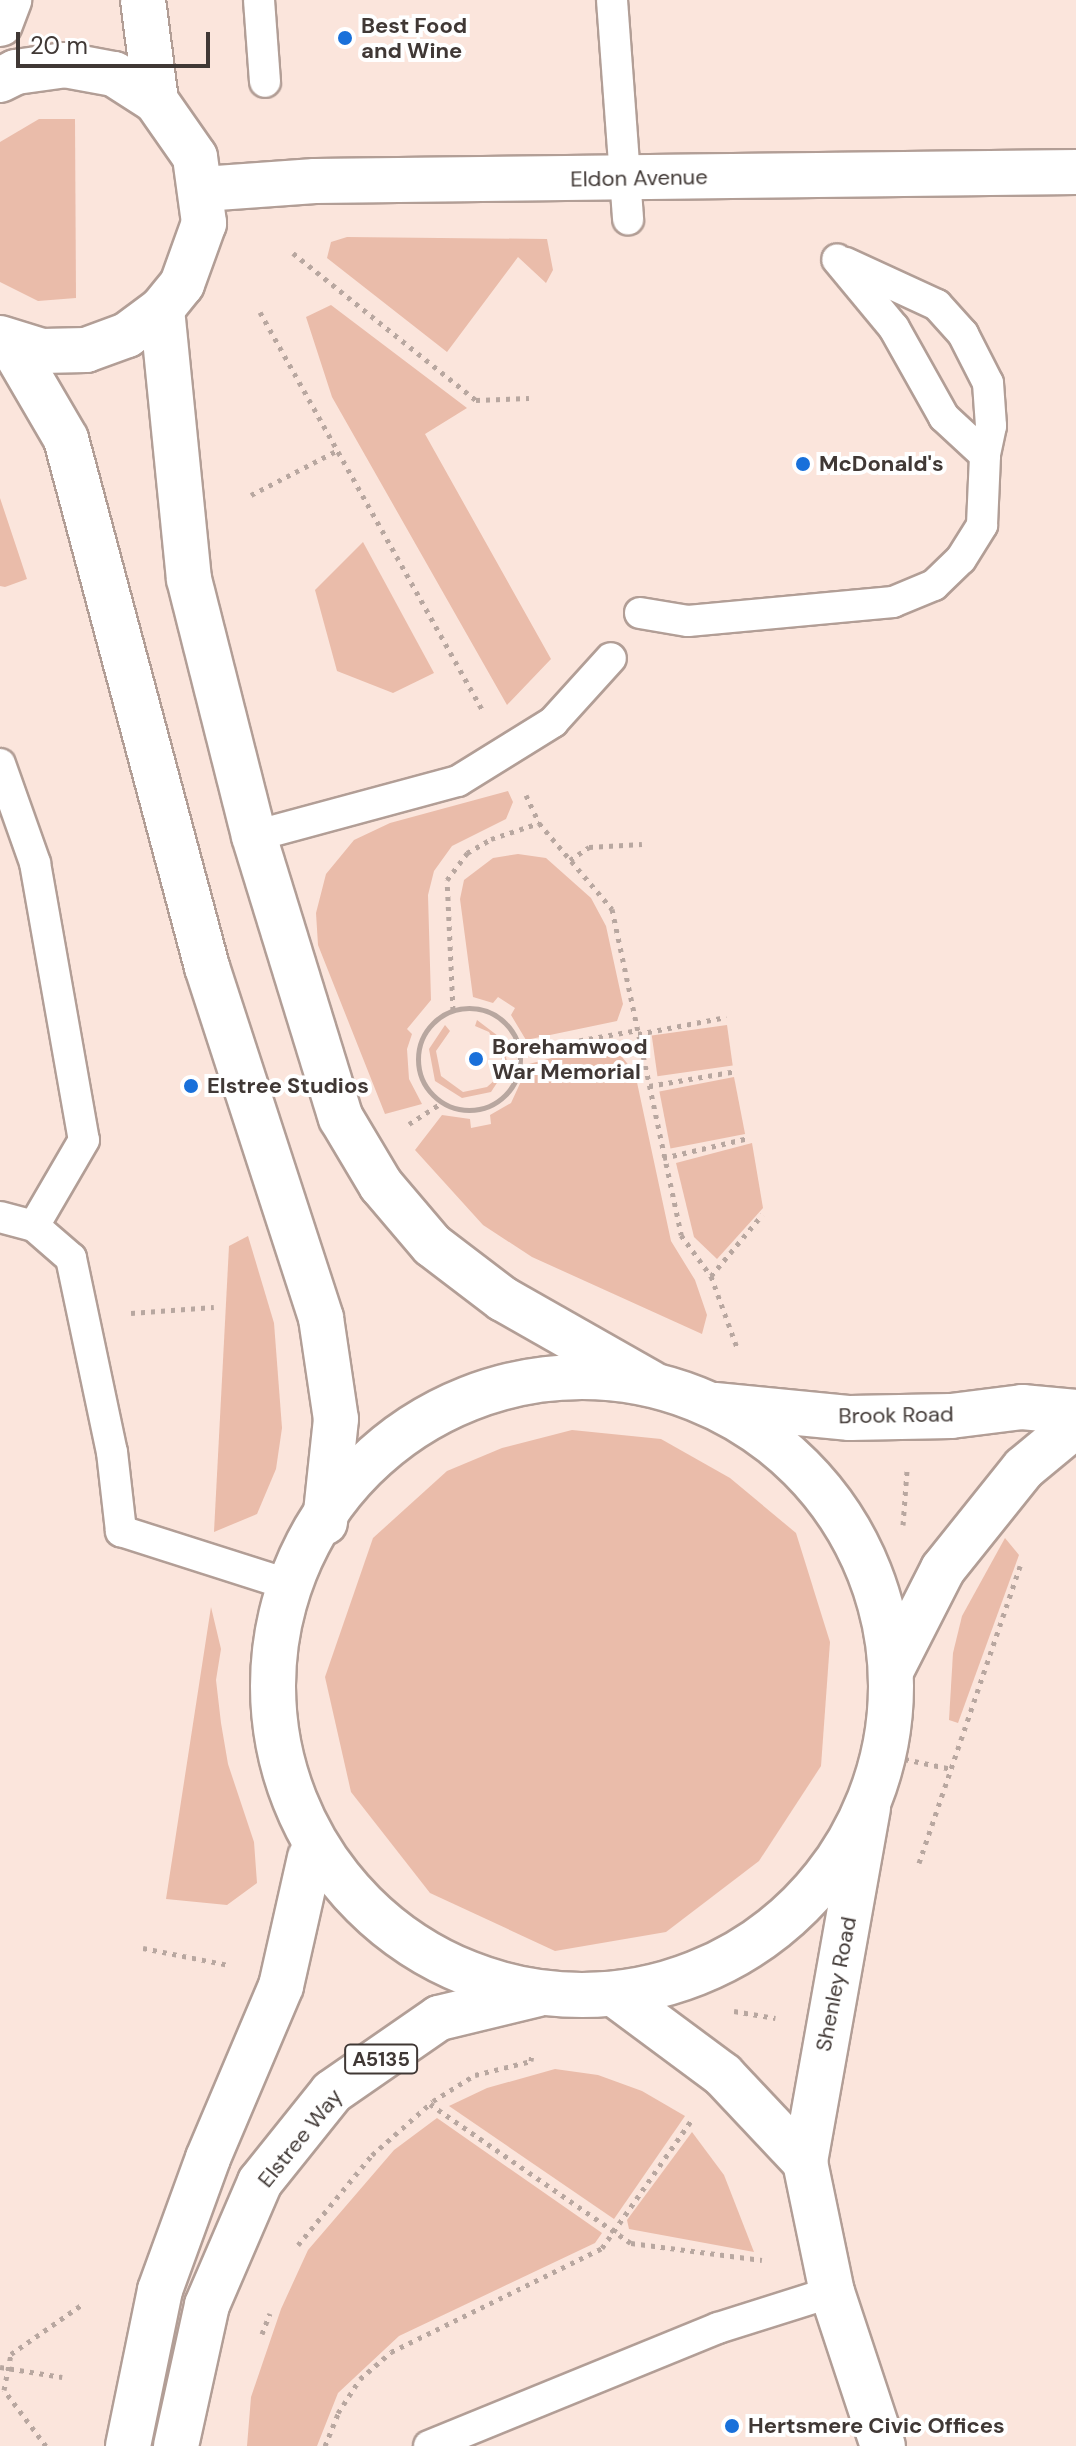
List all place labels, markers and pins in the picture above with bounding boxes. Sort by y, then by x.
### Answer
place label: Best Food and Wine [361,12,467,64]
marker: Best Food and Wine [336,29,354,47]
place label: McDonald's [819,451,944,477]
marker: McDonald's [794,455,812,473]
place label: Borehamwood War Memorial [492,1033,648,1084]
marker: Borehamwood War Memorial [467,1050,485,1068]
place label: Elstree Studios [207,1073,369,1099]
marker: Elstree Studios [182,1077,200,1095]
place label: Hertsmere Civic Offices [748,2413,1005,2439]
marker: Hertsmere Civic Offices [723,2417,741,2435]

